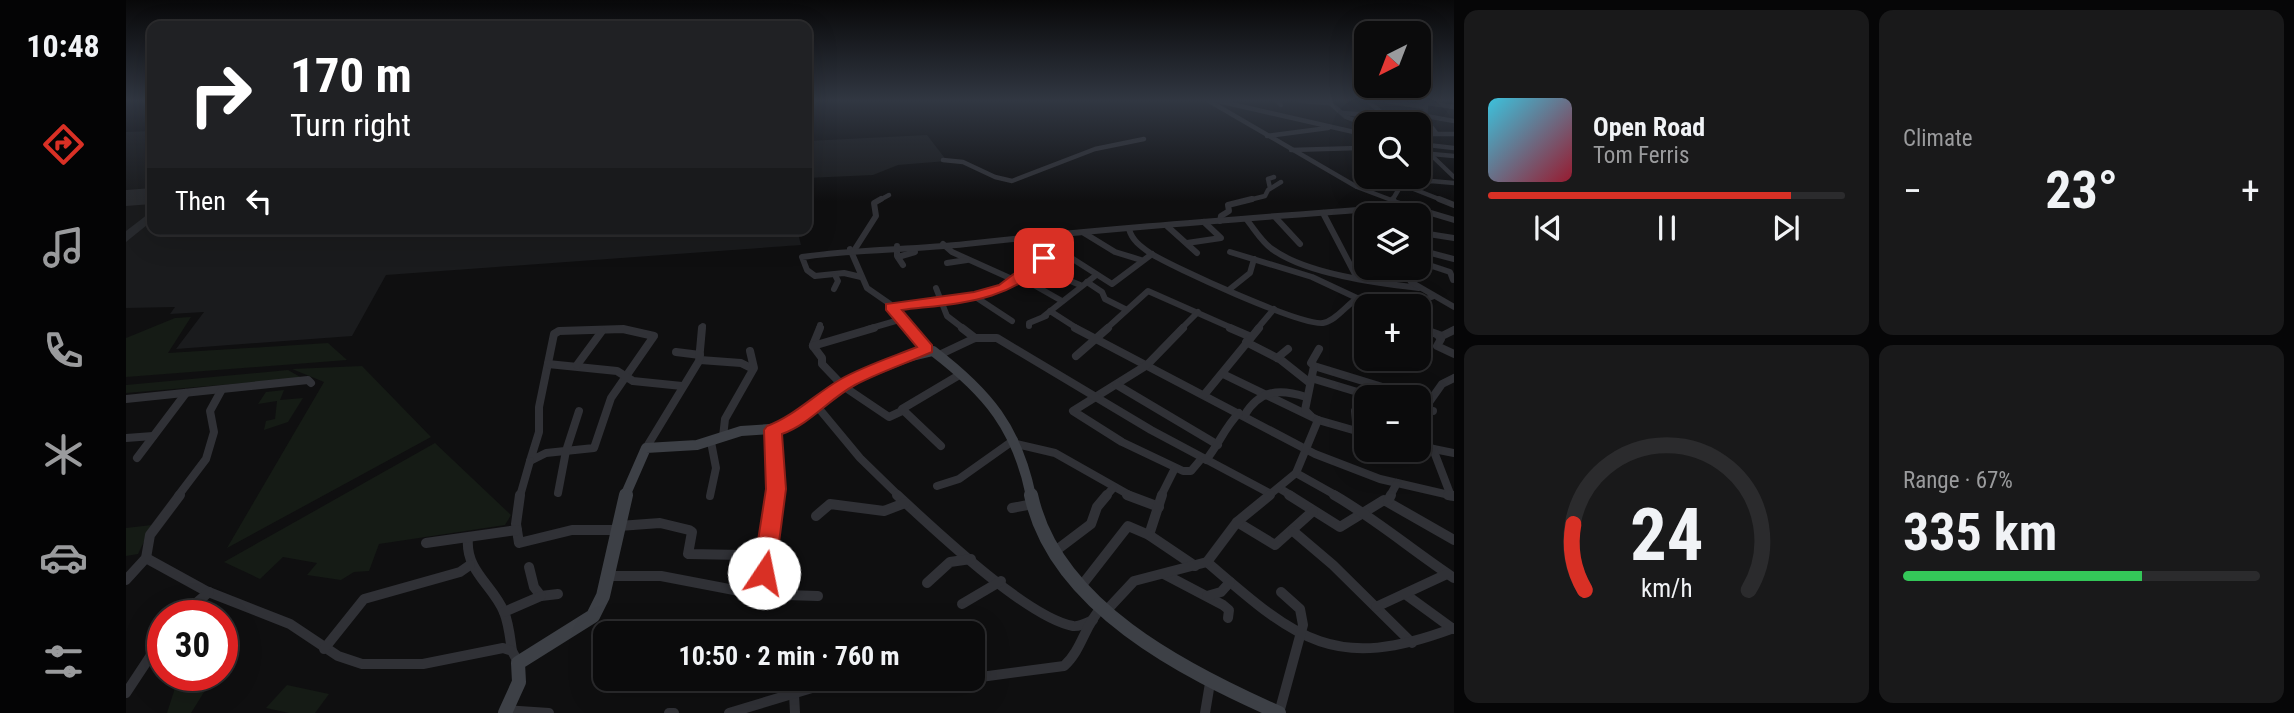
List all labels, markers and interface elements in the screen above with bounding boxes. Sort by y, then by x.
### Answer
north arrow [1354,21,1432,98]
map controls [1354,21,1431,462]
text: 10:48 [26,27,100,65]
text: 170 m [290,47,412,104]
icon: right [175,49,266,140]
text: Turn right [290,106,411,144]
button: search [1354,112,1431,189]
text: Open Road [1593,112,1705,142]
icon: directions [39,120,88,169]
text: Climate [1903,125,1973,152]
text: Tom Ferris [1593,142,1689,169]
text: 23° [2045,160,2118,221]
text: − [1903,169,1922,213]
text: + [2241,169,2260,213]
icon: left [240,182,278,220]
text: Then [175,186,226,216]
button: layers [1354,203,1431,280]
icon: previous [1529,209,1567,247]
icon: pause [1648,209,1686,247]
icon: next [1767,209,1805,247]
icon: music [39,223,88,272]
pin [1014,228,1074,288]
icon: arrive [1025,239,1063,277]
button: + [1354,294,1431,371]
icon: phone [39,326,88,375]
button: − [1354,385,1431,462]
icon: climate [39,430,88,479]
text: Range · 67% [1903,467,2013,494]
text: 24 [1630,492,1703,578]
text: 335 km [1903,502,2057,563]
icon: car [39,533,88,582]
position arrow [727,536,801,610]
text: km/h [1641,574,1692,603]
speed limit sign: 30 [147,600,238,691]
icon: filters [39,637,88,686]
text: 10:50 · 2 min · 760 m [679,641,899,671]

